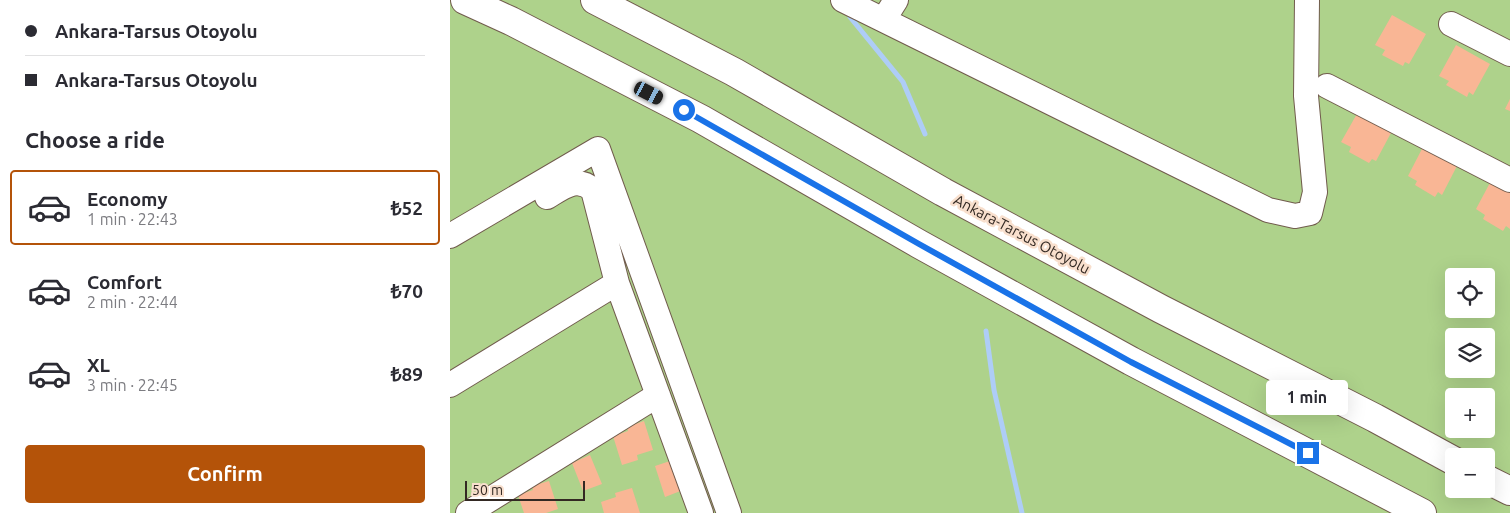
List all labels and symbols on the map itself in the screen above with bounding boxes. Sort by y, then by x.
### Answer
car [632,80,665,106]
route start [673,99,695,121]
street label: Ankara-Tarsus Otoyolu [951,191,1093,277]
callout: 1 min [1267,380,1349,416]
route end [1297,442,1319,464]
scale bar [465,478,585,501]

